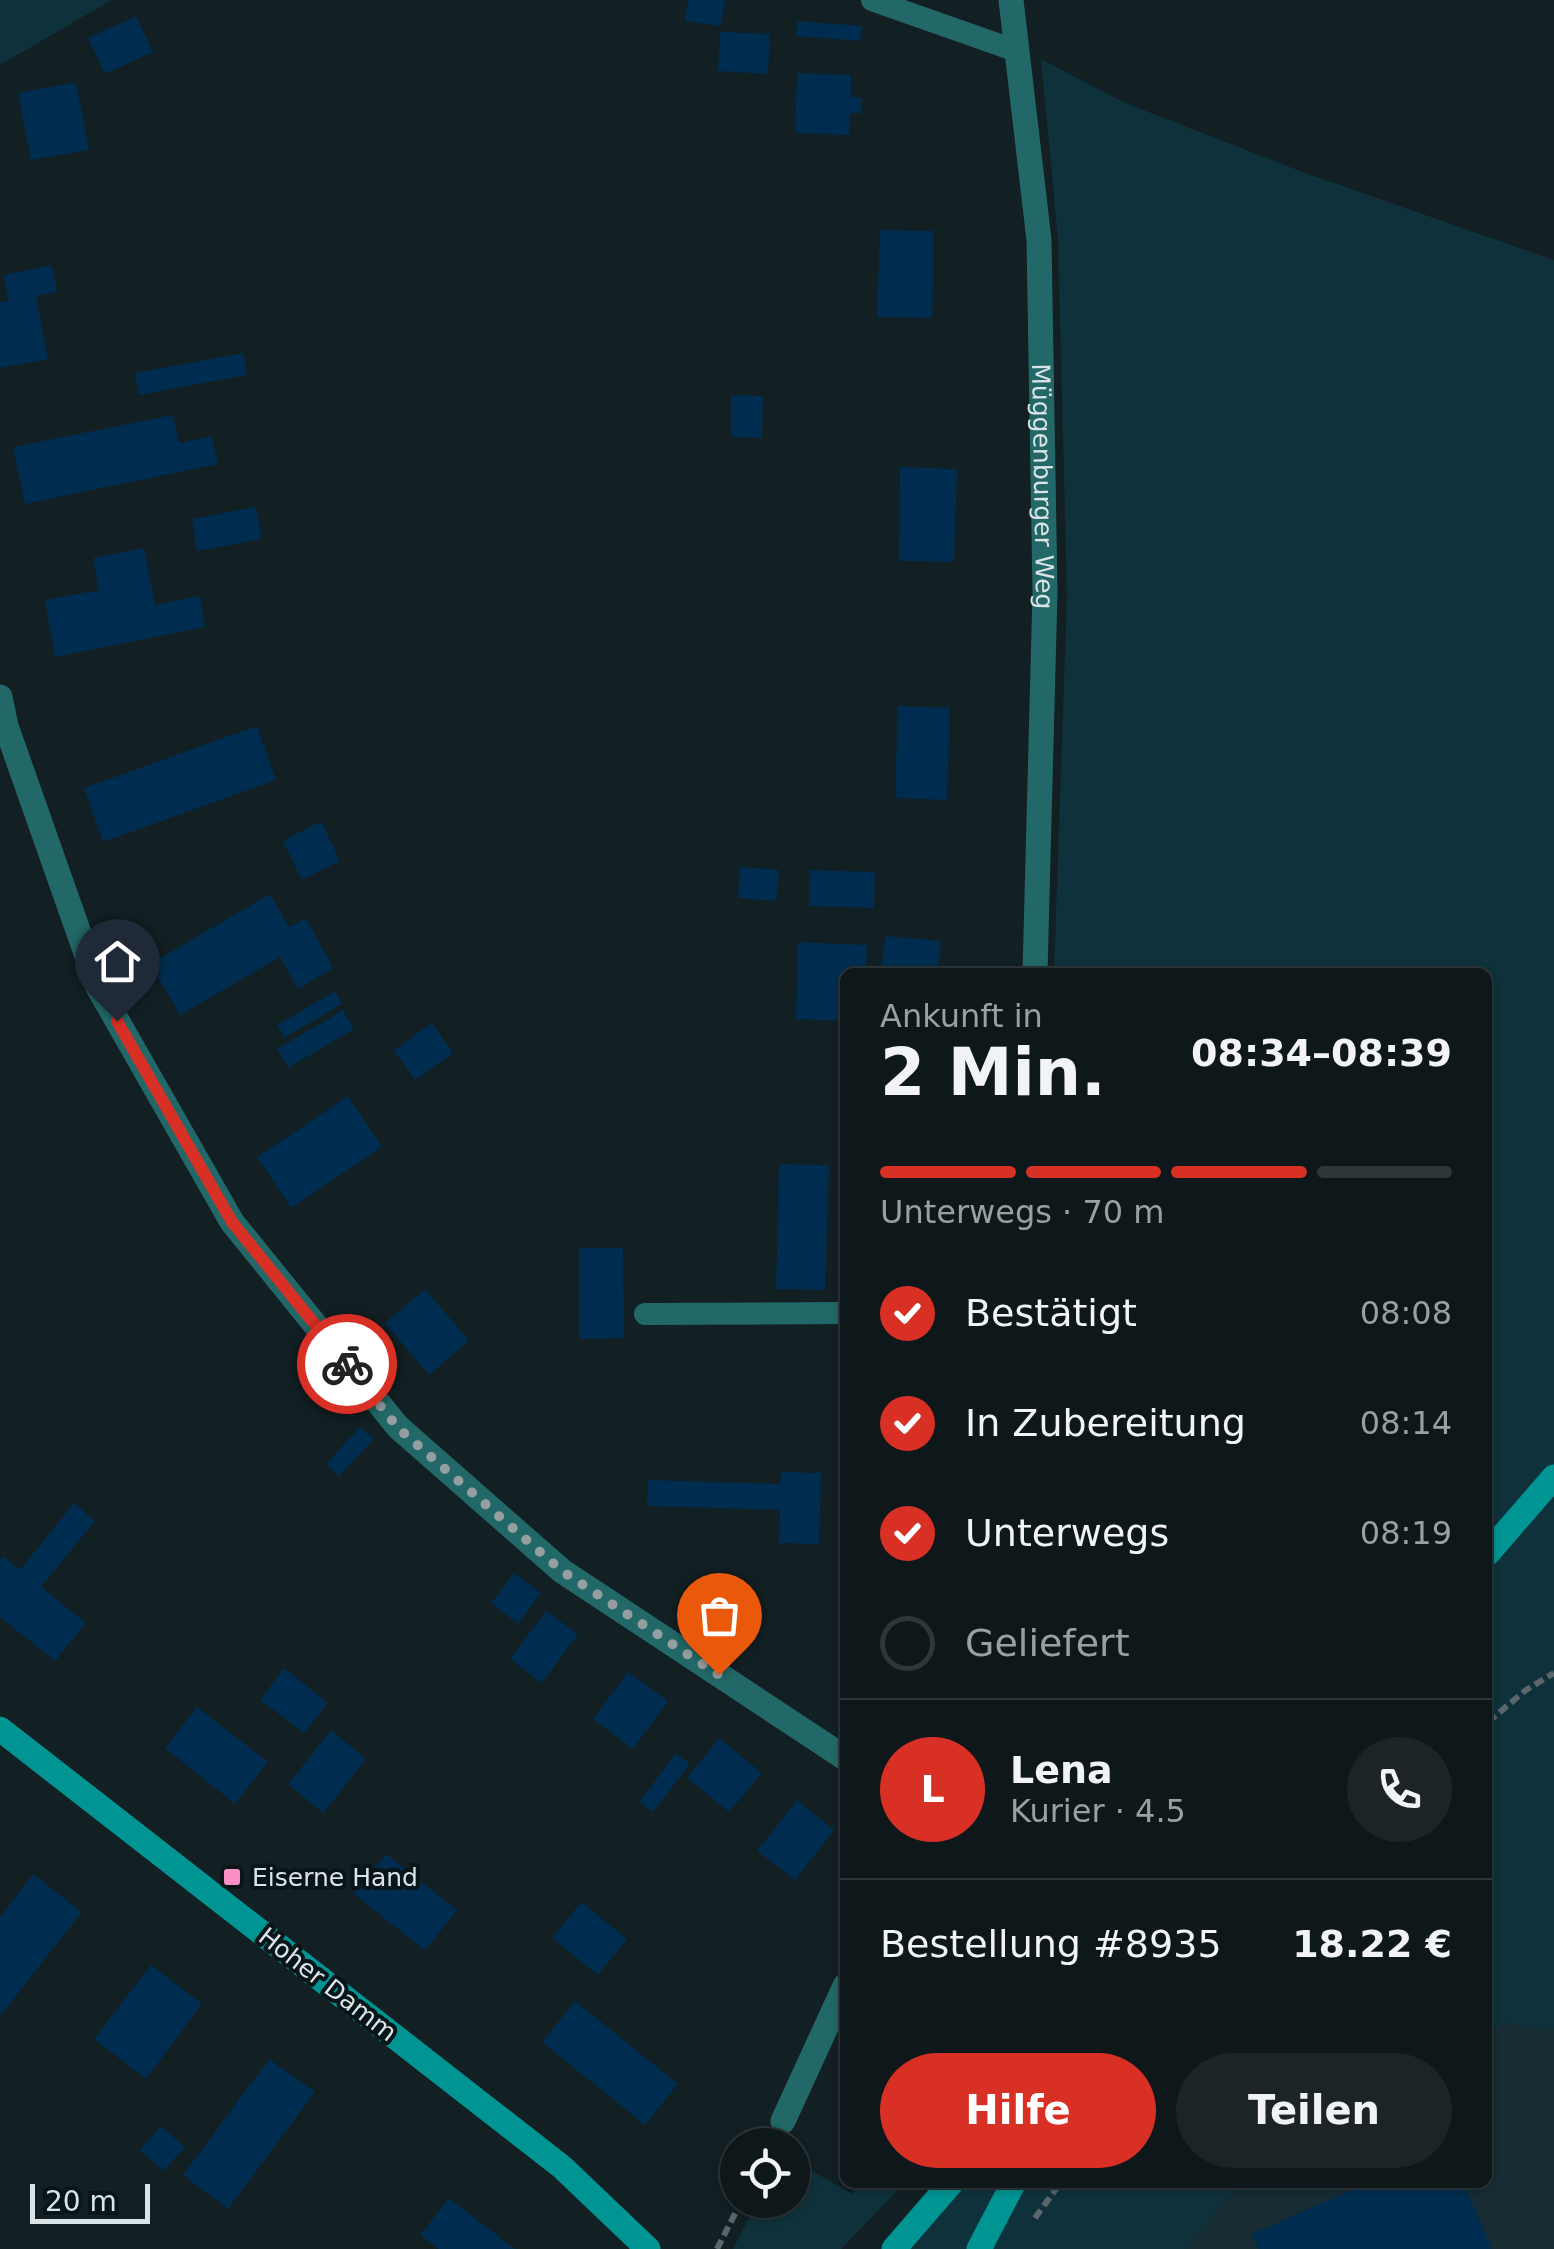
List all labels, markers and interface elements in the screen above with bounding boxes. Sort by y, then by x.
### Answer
street label: Müggenburger Weg [1026,363,1059,610]
pin [75,919,160,1022]
icon: home [90,934,145,989]
text: Ankunft in [880,997,1043,1035]
text: 08:34–08:39 [1191,1031,1452,1075]
text: 2 Min. [880,1035,1106,1110]
text: Unterwegs · 70 m [880,1193,1165,1231]
icon: check [880,1286,935,1341]
text: Bestätigt [965,1291,1137,1335]
text: 08:08 [1360,1294,1452,1332]
courier [297,1314,397,1414]
icon: bike [320,1337,375,1392]
icon: check [880,1396,935,1451]
text: In Zubereitung [965,1401,1246,1445]
text: 08:14 [1360,1404,1452,1442]
icon: check [880,1506,935,1561]
text: Unterwegs [965,1511,1169,1555]
text: 08:19 [1360,1514,1452,1552]
pin [677,1573,762,1676]
icon: bag [692,1588,747,1643]
text: Geliefert [965,1621,1130,1665]
button: phone [1347,1737,1452,1842]
text: Lena [1010,1748,1113,1792]
text: L [920,1767,945,1811]
text: Kurier · 4.5 [1010,1792,1186,1830]
place label: Eiserne Hand [252,1863,418,1892]
marker: Eiserne Hand [221,1866,243,1888]
street label: Hoher Damm [253,1922,402,2047]
text: Bestellung #8935 [880,1922,1222,1966]
text: 18.22 € [1292,1922,1452,1966]
button: Hilfe [880,2053,1156,2168]
button: Teilen [1176,2053,1452,2168]
map controls [720,2128,810,2218]
button: locate [720,2128,810,2218]
scale bar [30,2179,150,2224]
text: 20 m [45,2185,117,2218]

